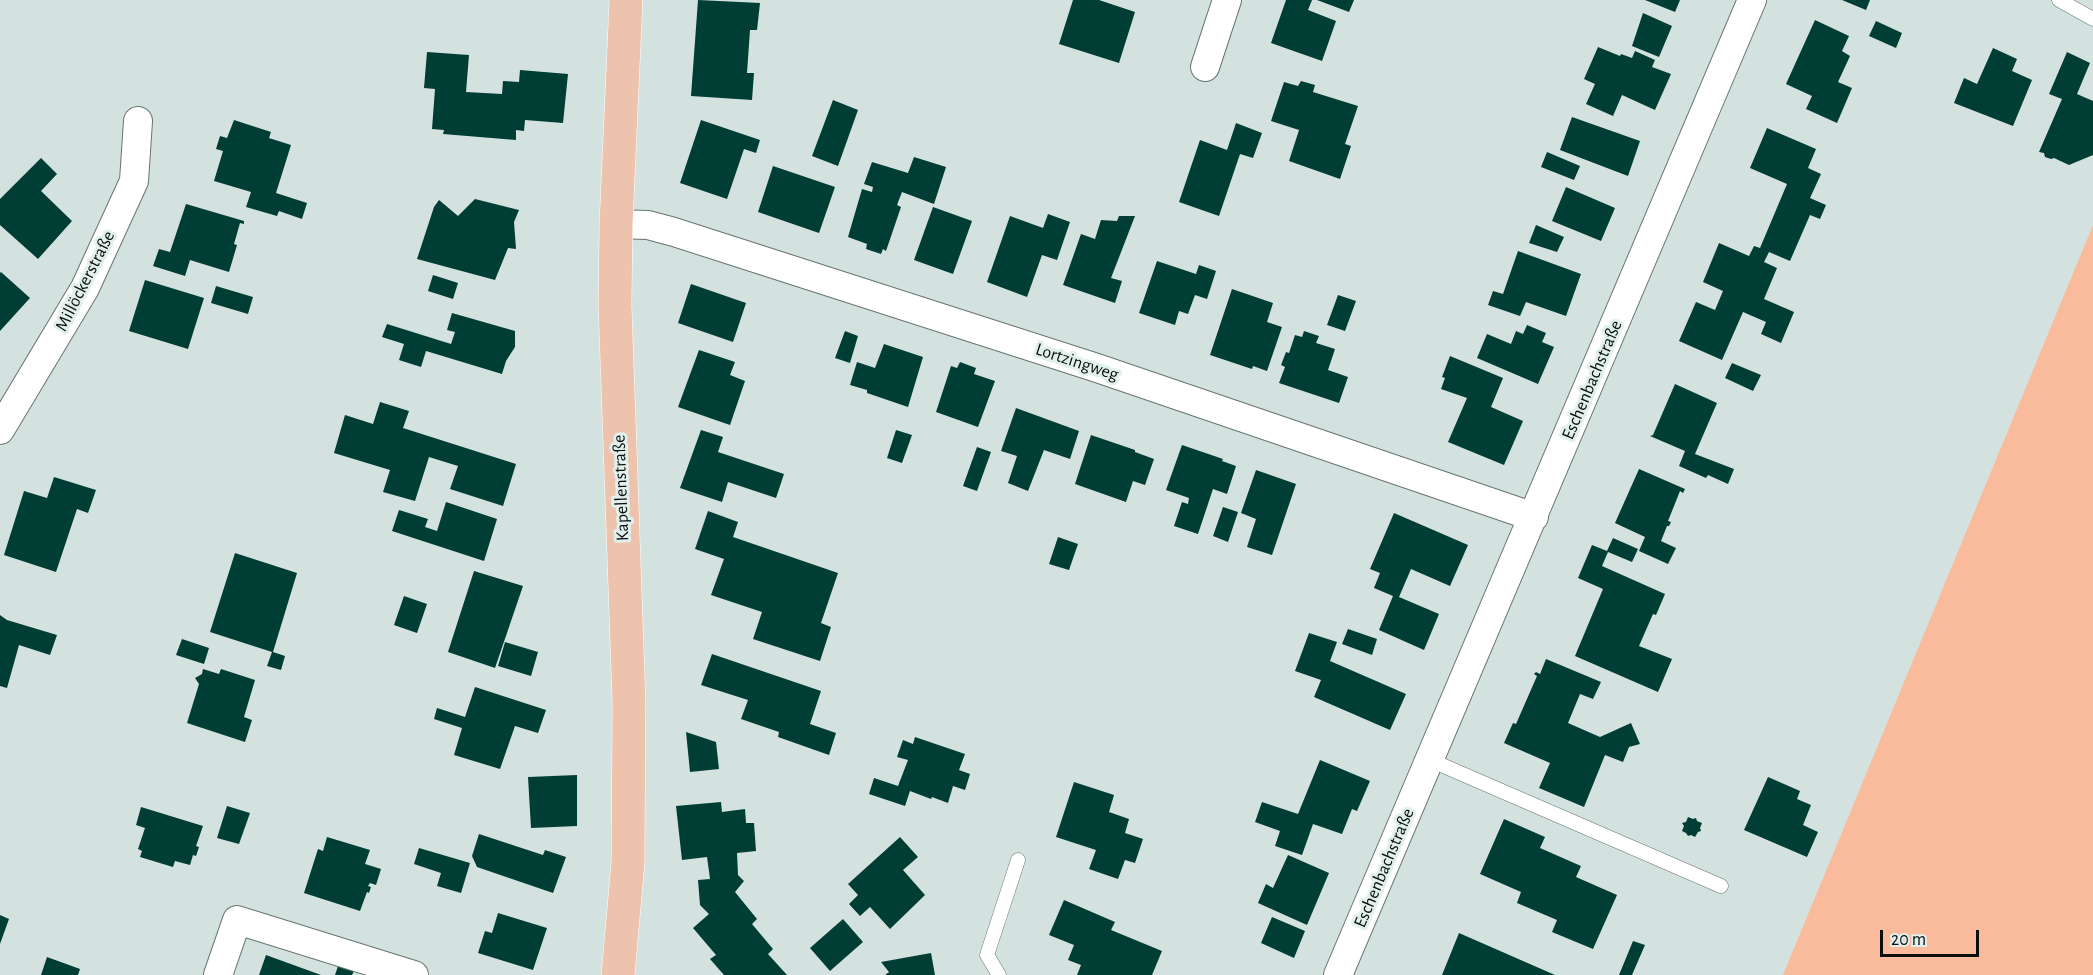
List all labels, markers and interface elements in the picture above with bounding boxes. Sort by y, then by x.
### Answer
street label: Millöckerstraße [50,227,120,335]
street label: Eschenbachstraße [1557,317,1627,443]
street label: Lortzingweg [1033,338,1121,386]
street label: Kapellenstraße [608,434,634,542]
street label: Eschenbachstraße [1349,805,1419,931]
scale bar [1883,918,1982,956]
text: 20 m [1891,931,1926,949]

